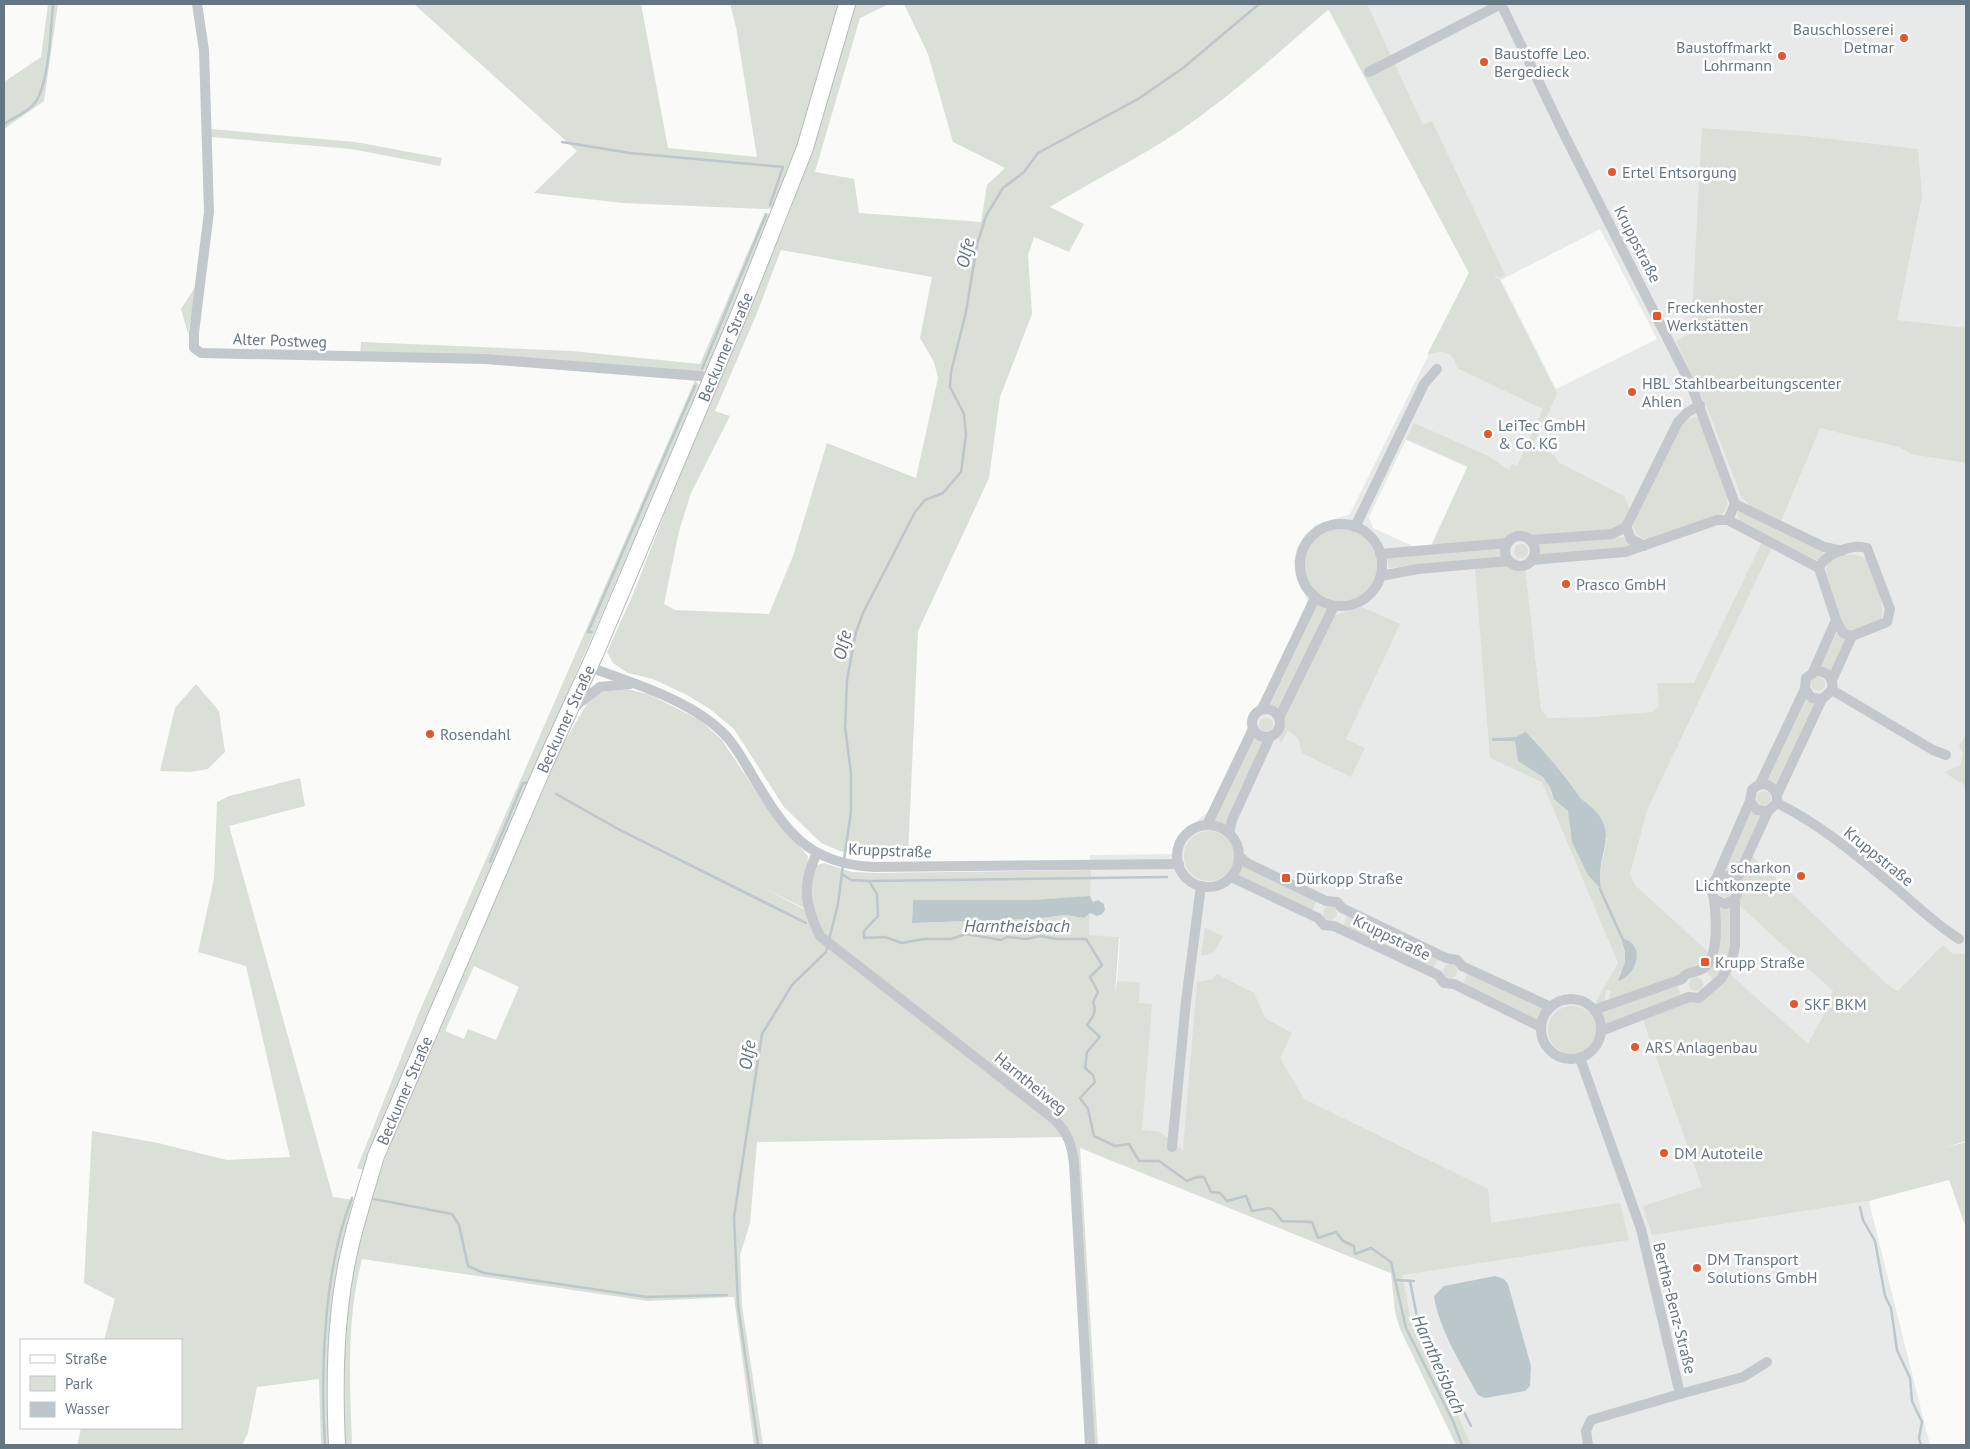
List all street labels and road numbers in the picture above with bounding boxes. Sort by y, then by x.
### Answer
street label: Kruppstraße [1610,202,1666,286]
street label: Beckumer Straße [693,289,757,404]
street label: Alter Postweg [233,328,327,352]
street label: Beckumer Straße [532,662,599,776]
street label: Kruppstraße [1840,822,1918,890]
street label: Kruppstraße [848,839,932,861]
street label: Kruppstraße [1350,910,1434,964]
street label: Beckumer Straße [372,1033,436,1148]
street label: Harntheiweg [991,1048,1071,1118]
street label: Bertha-Benz-Straße [1649,1240,1701,1376]

